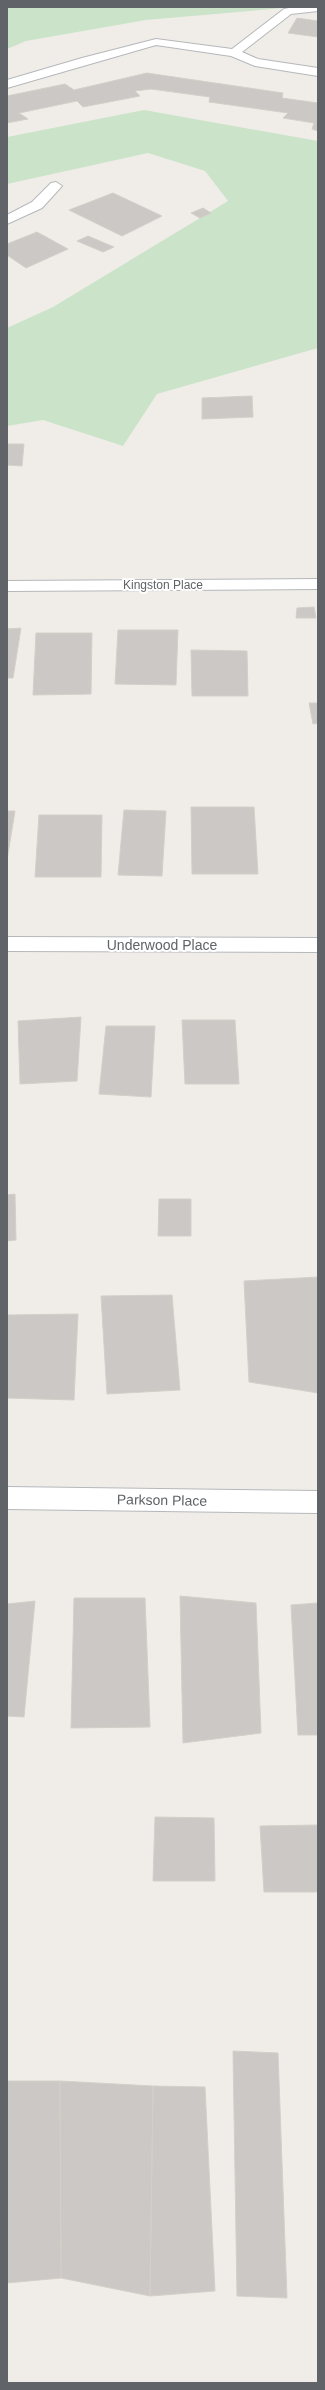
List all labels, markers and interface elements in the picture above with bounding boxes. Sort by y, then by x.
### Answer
street label: Kingston Place [123,578,203,592]
street label: Underwood Place [107,937,217,953]
street label: Parkson Place [117,1491,207,1509]

